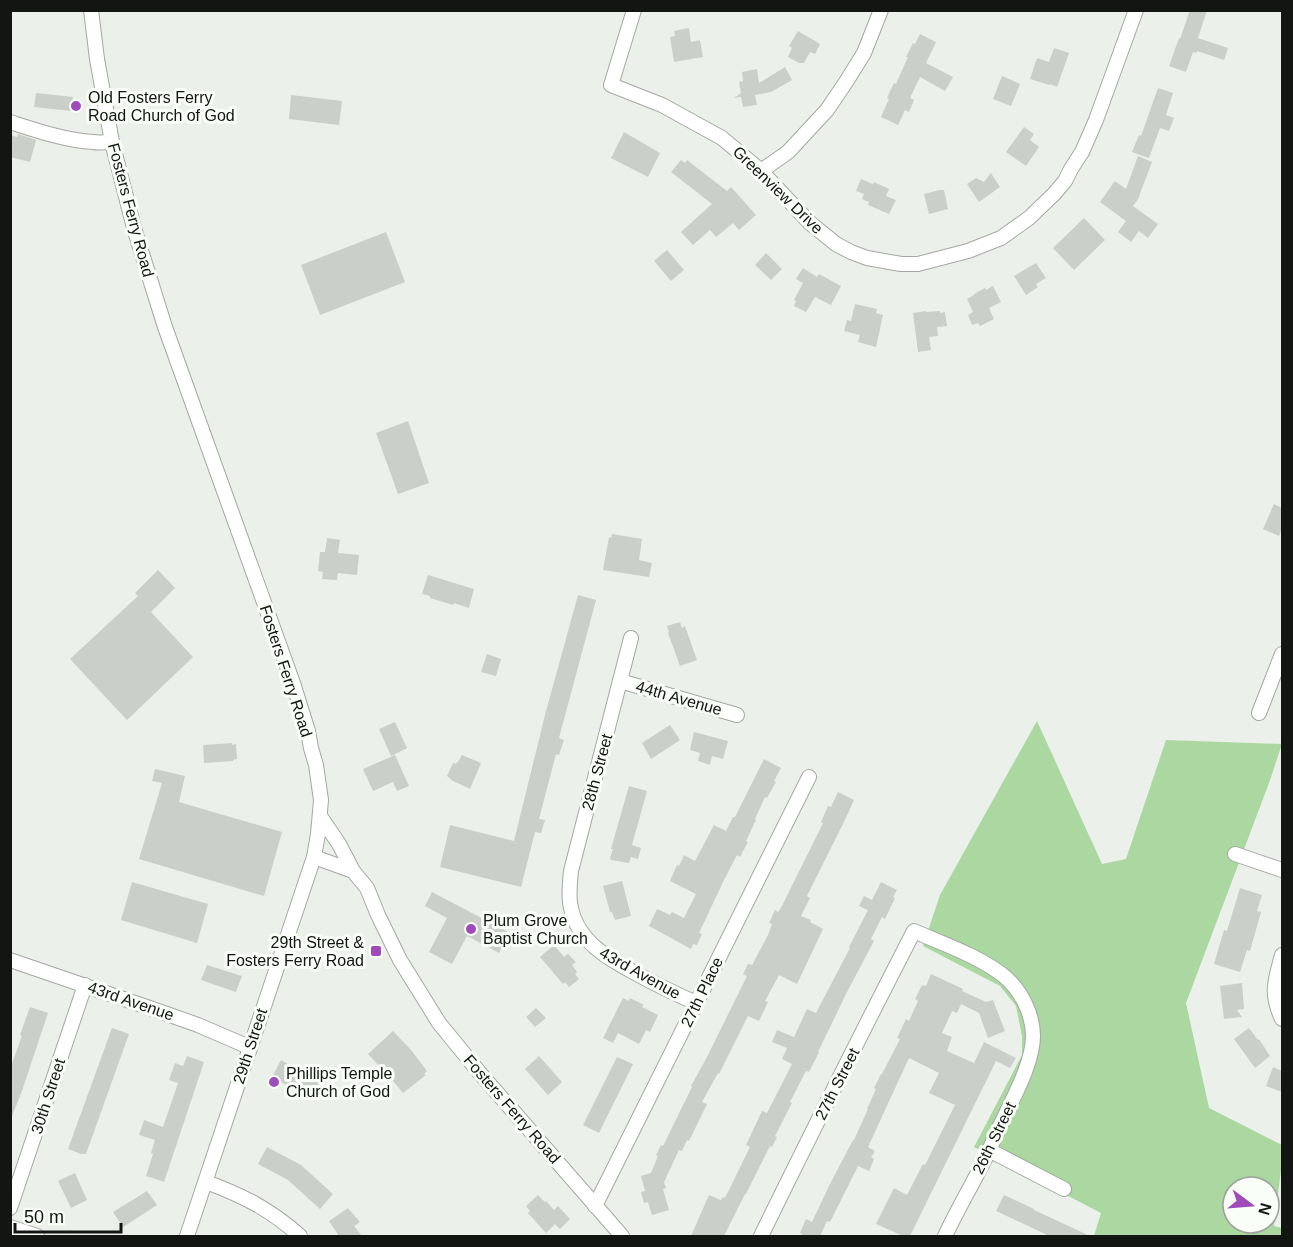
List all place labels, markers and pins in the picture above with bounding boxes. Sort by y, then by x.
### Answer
place label: Old Fosters Ferry Road Church of God [88,89,235,124]
marker: Old Fosters Ferry Road Church of God [69,99,83,113]
place label: Plum Grove Baptist Church [483,912,588,947]
marker: Plum Grove Baptist Church [464,922,478,936]
place label: 29th Street & Fosters Ferry Road [226,934,364,969]
marker: 29th Street & Fosters Ferry Road [369,944,383,958]
place label: Phillips Temple Church of God [286,1065,393,1100]
marker: Phillips Temple Church of God [267,1075,281,1089]

